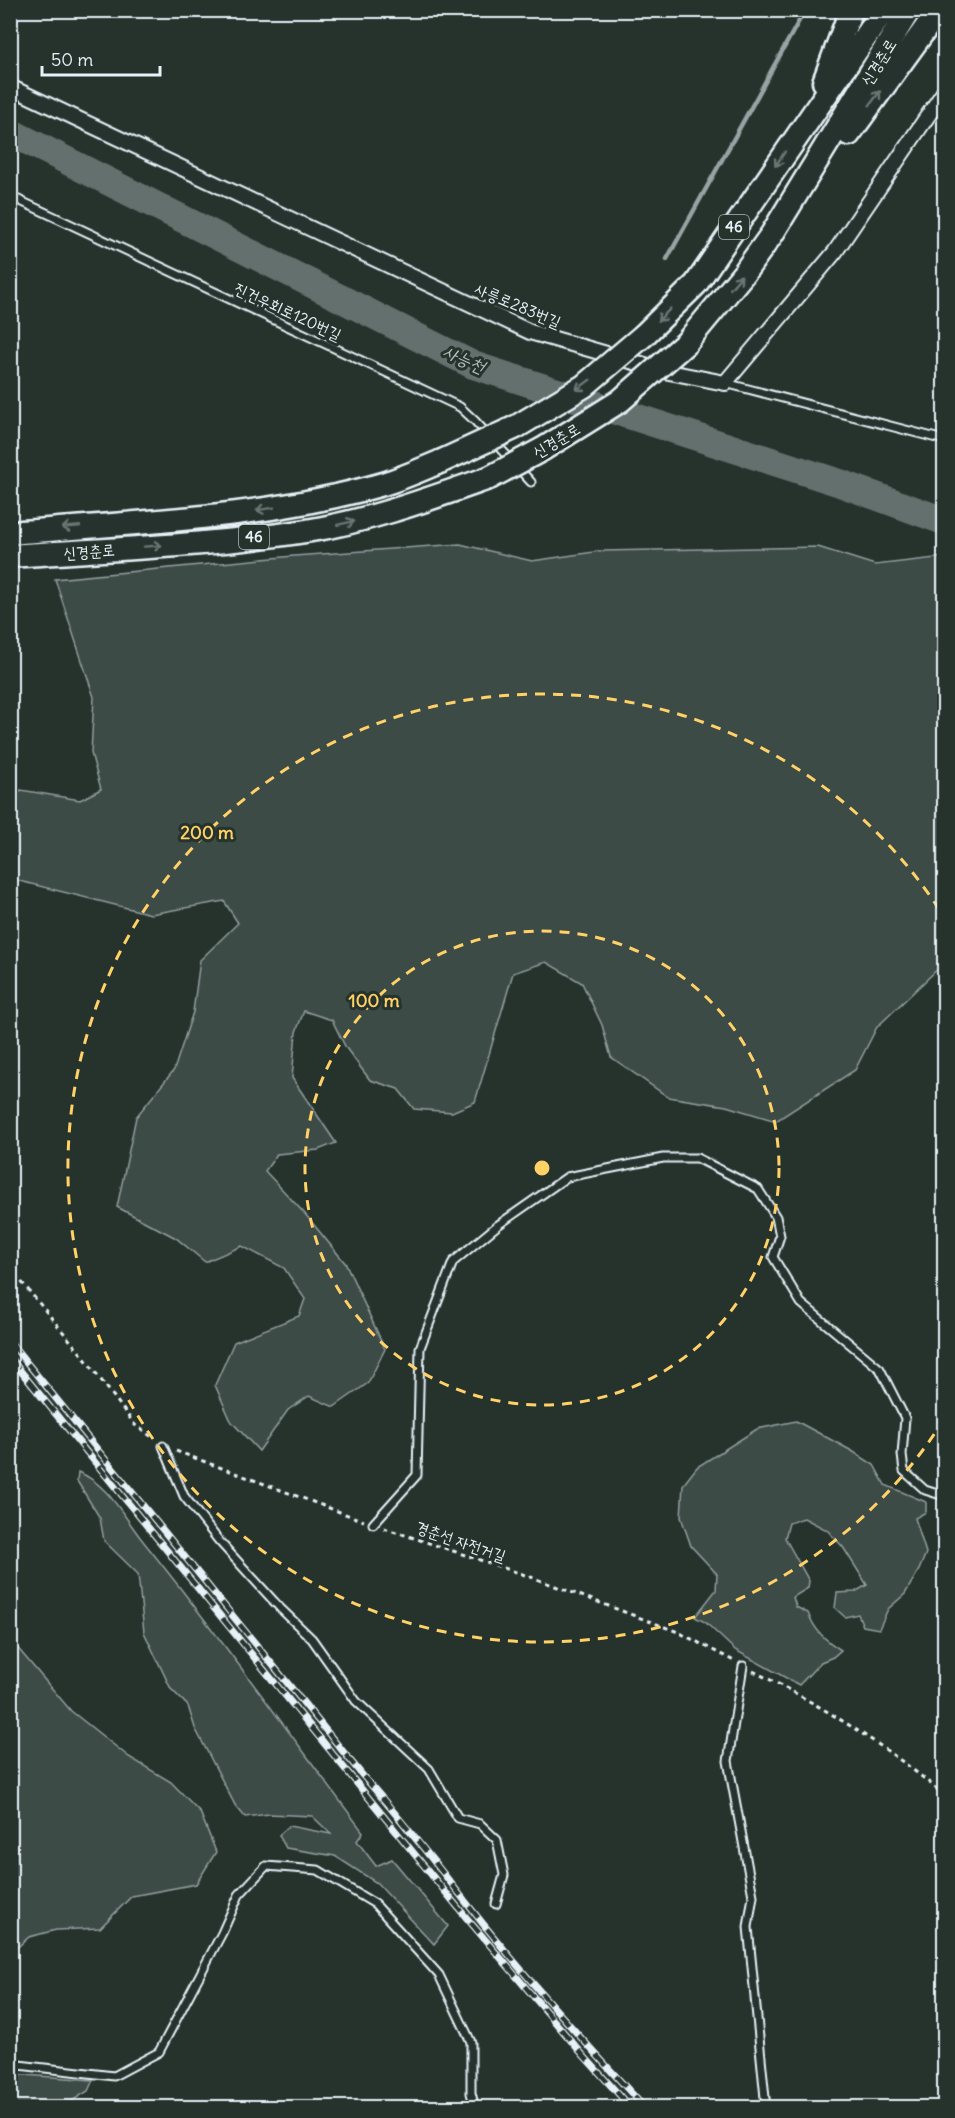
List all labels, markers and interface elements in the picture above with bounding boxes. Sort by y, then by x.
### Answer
street label: 신경춘로 [856,35,900,89]
scale bar [42,39,160,77]
text: 50 m [51,48,93,71]
one-way arrow [869,90,881,106]
one-way arrow [774,151,787,168]
road number: 46 [719,215,749,239]
one-way arrow [730,274,743,290]
street label: 진건우회로120번길 [231,277,345,345]
street label: 사릉로283번길 [472,278,564,332]
one-way arrow [656,308,671,322]
water label: 사능천 [440,339,490,379]
one-way arrow [575,379,591,391]
street label: 신경춘로 [529,418,583,462]
one-way arrow [255,503,275,514]
one-way arrow [336,516,355,528]
one-way arrow [61,522,81,533]
road number: 46 [239,525,269,549]
street label: 신경춘로 [63,539,115,563]
one-way arrow [142,541,162,552]
text: 200 m [180,821,234,844]
text: 100 m [349,989,400,1012]
centre of rings [532,1158,552,1178]
street label: 경춘선 자전거길 [413,1516,509,1566]

